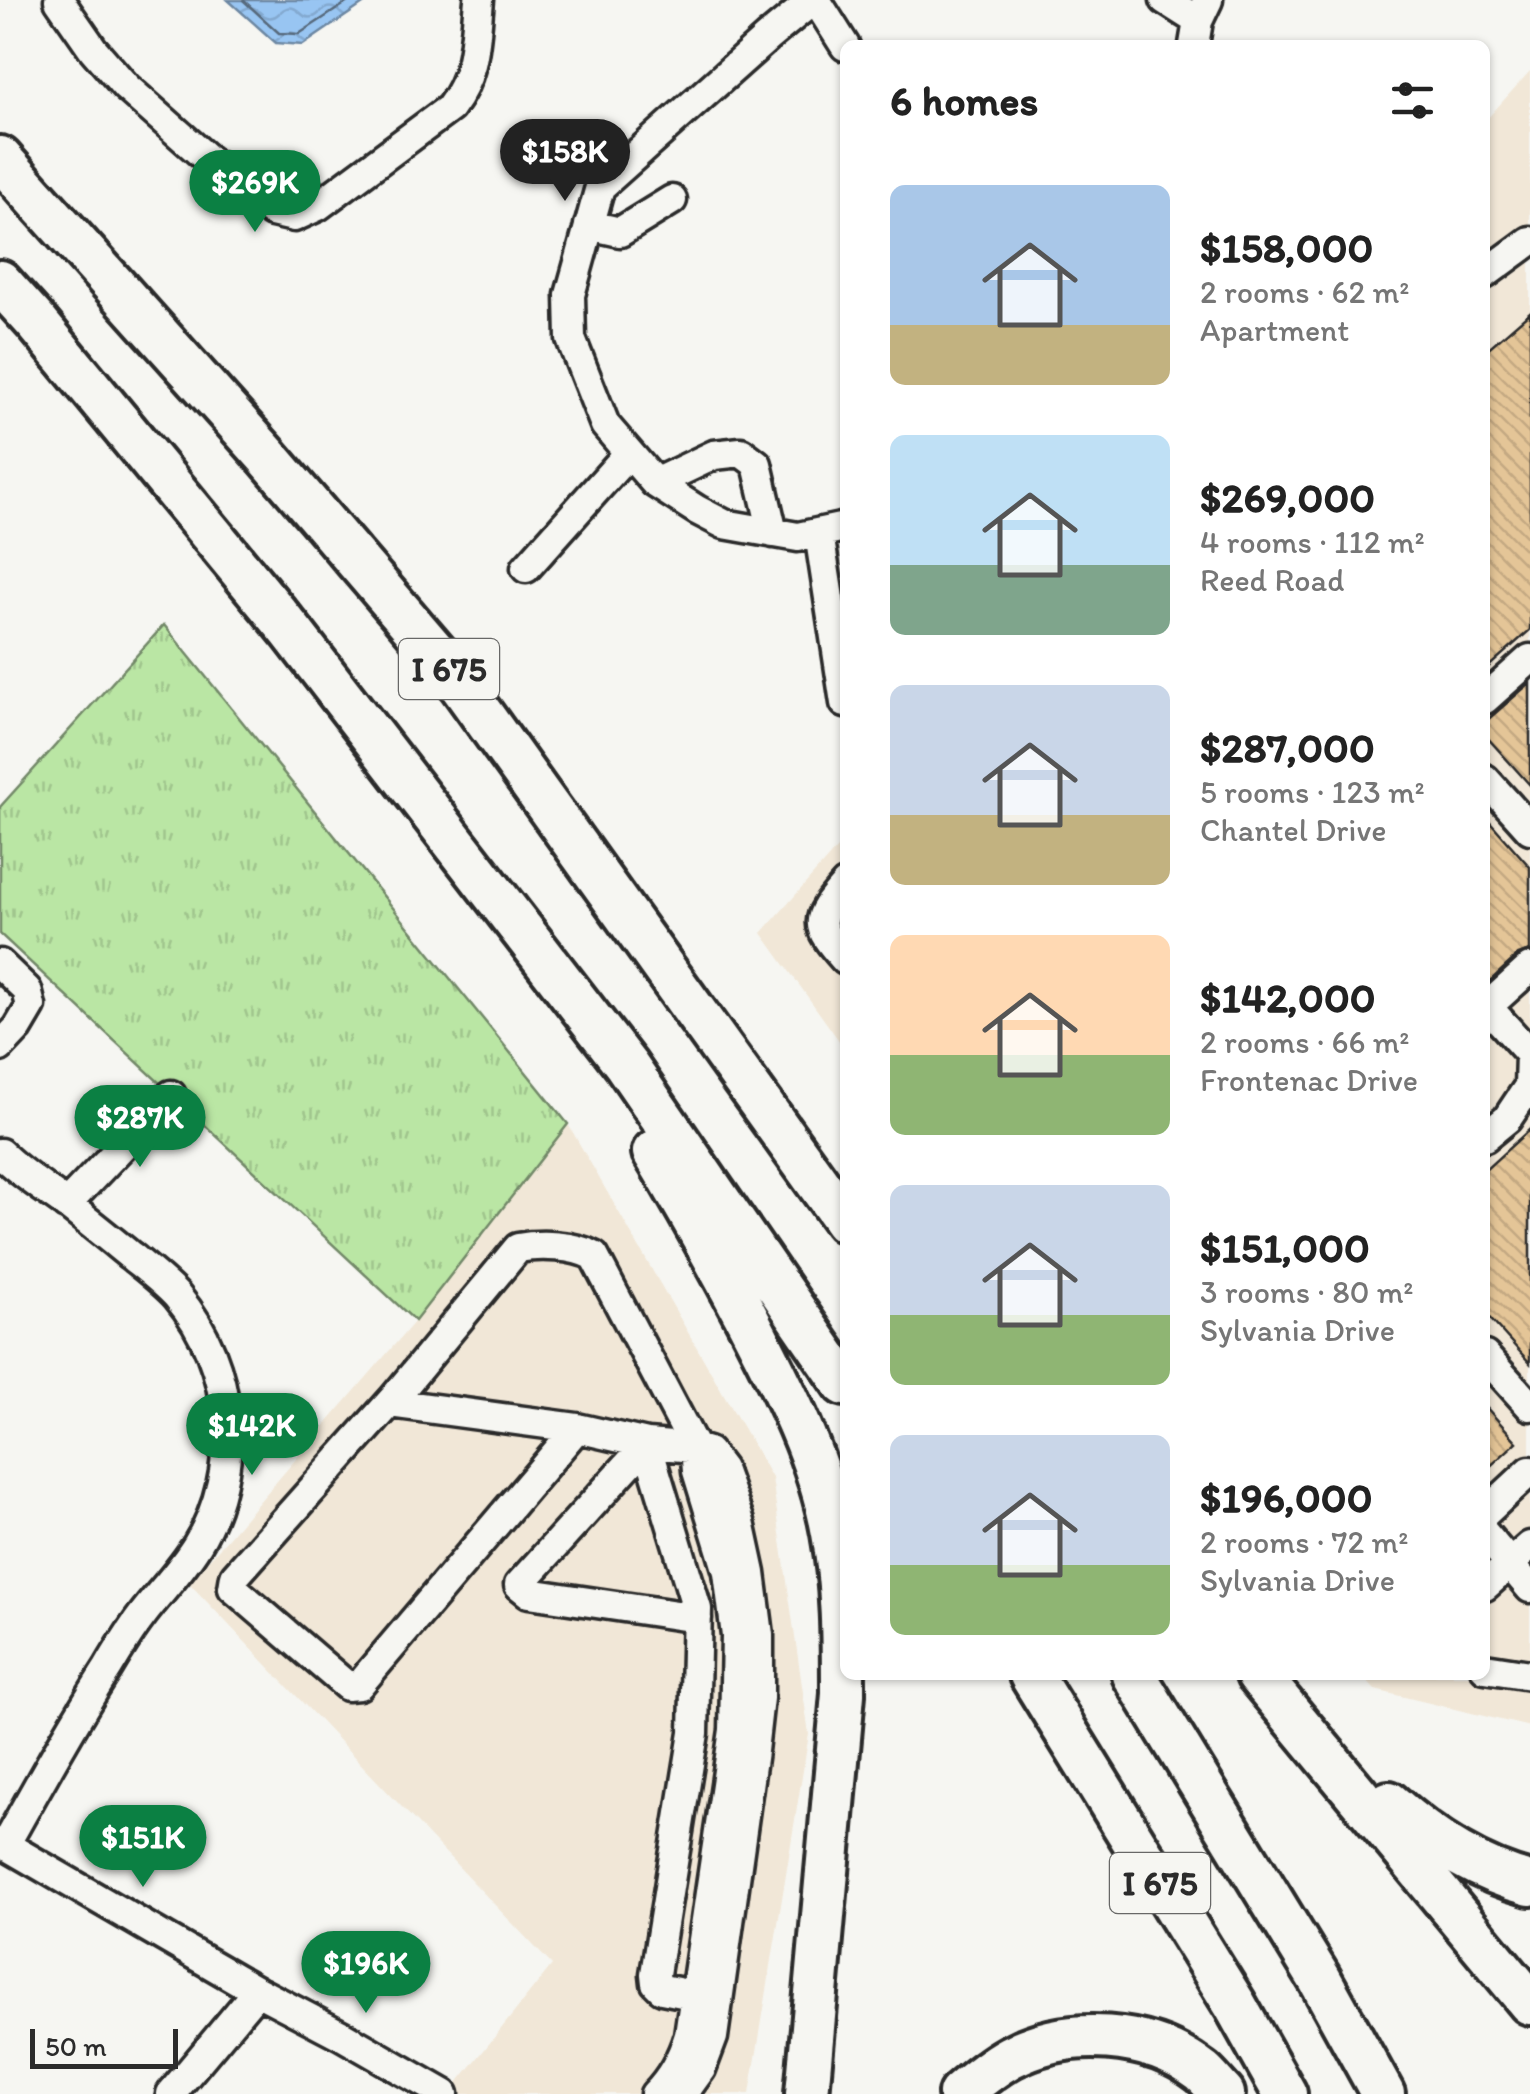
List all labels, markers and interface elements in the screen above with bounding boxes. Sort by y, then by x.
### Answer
icon: filters [1385,73,1440,128]
text: 6 homes [890,75,1038,126]
pin: $158K [495,119,635,204]
text: $158K [522,132,608,170]
pin: $269K [185,150,325,235]
text: $269K [211,163,299,201]
text: $158,000 [1200,222,1373,273]
icon: home [970,225,1090,345]
text: 2 rooms · 62 m² [1200,273,1409,311]
text: Apartment [1200,311,1349,349]
text: $269,000 [1200,472,1375,523]
icon: home [970,475,1090,595]
text: 4 rooms · 112 m² [1200,523,1425,561]
text: Reed Road [1200,561,1344,599]
road number: I 675 [399,639,499,699]
text: $287,000 [1200,722,1375,773]
icon: home [970,725,1090,845]
text: 5 rooms · 123 m² [1200,773,1425,811]
text: Chantel Drive [1200,811,1386,849]
text: $142,000 [1200,972,1376,1023]
icon: home [970,975,1090,1095]
text: 2 rooms · 66 m² [1200,1023,1410,1061]
text: Frontenac Drive [1200,1061,1418,1099]
pin: $287K [70,1085,210,1170]
text: $287K [97,1098,183,1136]
text: $151,000 [1200,1222,1370,1273]
icon: home [970,1225,1090,1345]
text: 3 rooms · 80 m² [1200,1273,1414,1311]
text: Sylvania Drive [1200,1311,1395,1349]
pin: $142K [182,1393,322,1478]
text: $142K [208,1406,296,1444]
text: $196,000 [1200,1472,1373,1523]
icon: home [970,1475,1090,1595]
text: 2 rooms · 72 m² [1200,1523,1408,1561]
text: Sylvania Drive [1200,1561,1395,1599]
pin: $151K [73,1805,213,1890]
text: $151K [101,1818,185,1856]
road number: I 675 [1110,1853,1210,1913]
pin: $196K [296,1931,436,2016]
text: $196K [323,1944,409,1982]
scale bar [30,2024,178,2068]
text: 50 m [45,2029,107,2063]

